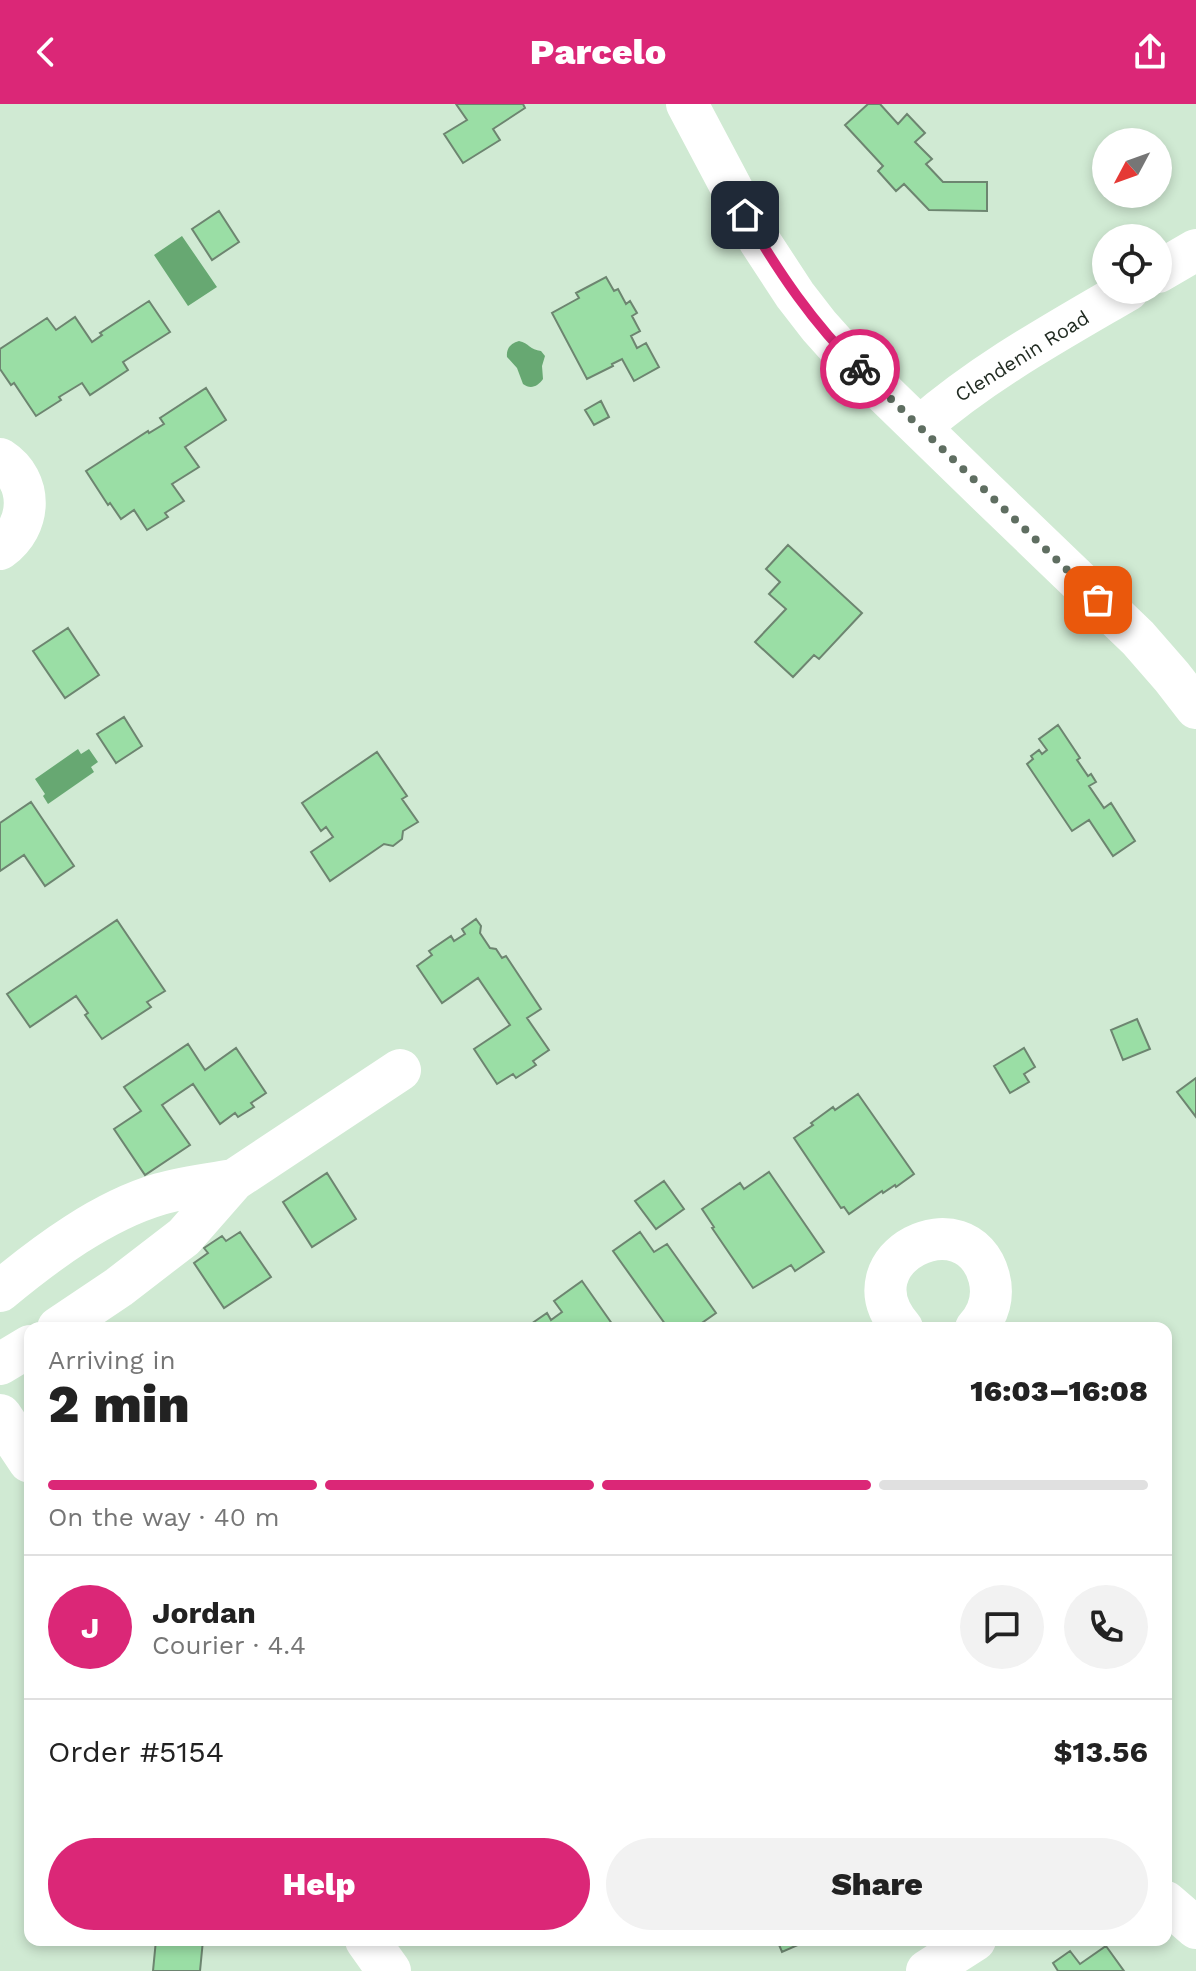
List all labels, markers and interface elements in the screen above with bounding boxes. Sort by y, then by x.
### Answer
icon: back [24,30,68,74]
icon: share [1128,30,1172,74]
text: Parcelo [530,31,666,73]
north arrow [1092,128,1172,208]
map controls [1092,128,1172,304]
pin [711,181,779,249]
icon: home [723,193,767,237]
button: locate [1092,224,1172,304]
street label: Clendenin Road [951,305,1093,407]
courier [820,329,900,409]
icon: bike [838,347,882,391]
pin [1064,566,1132,634]
icon: bag [1076,578,1120,622]
text: Arriving in [48,1345,176,1375]
text: 16:03–16:08 [970,1373,1148,1408]
text: 2 min [48,1374,190,1435]
text: On the way · 40 m [48,1502,280,1532]
button: chat [960,1585,1044,1669]
button: phone [1064,1585,1148,1669]
text: Jordan [152,1595,256,1630]
text: J [81,1610,99,1645]
text: Courier · 4.4 [152,1630,306,1660]
text: Order #5154 [48,1734,224,1769]
text: $13.56 [1053,1734,1148,1769]
button: Help [48,1838,590,1930]
button: Share [606,1838,1148,1930]

